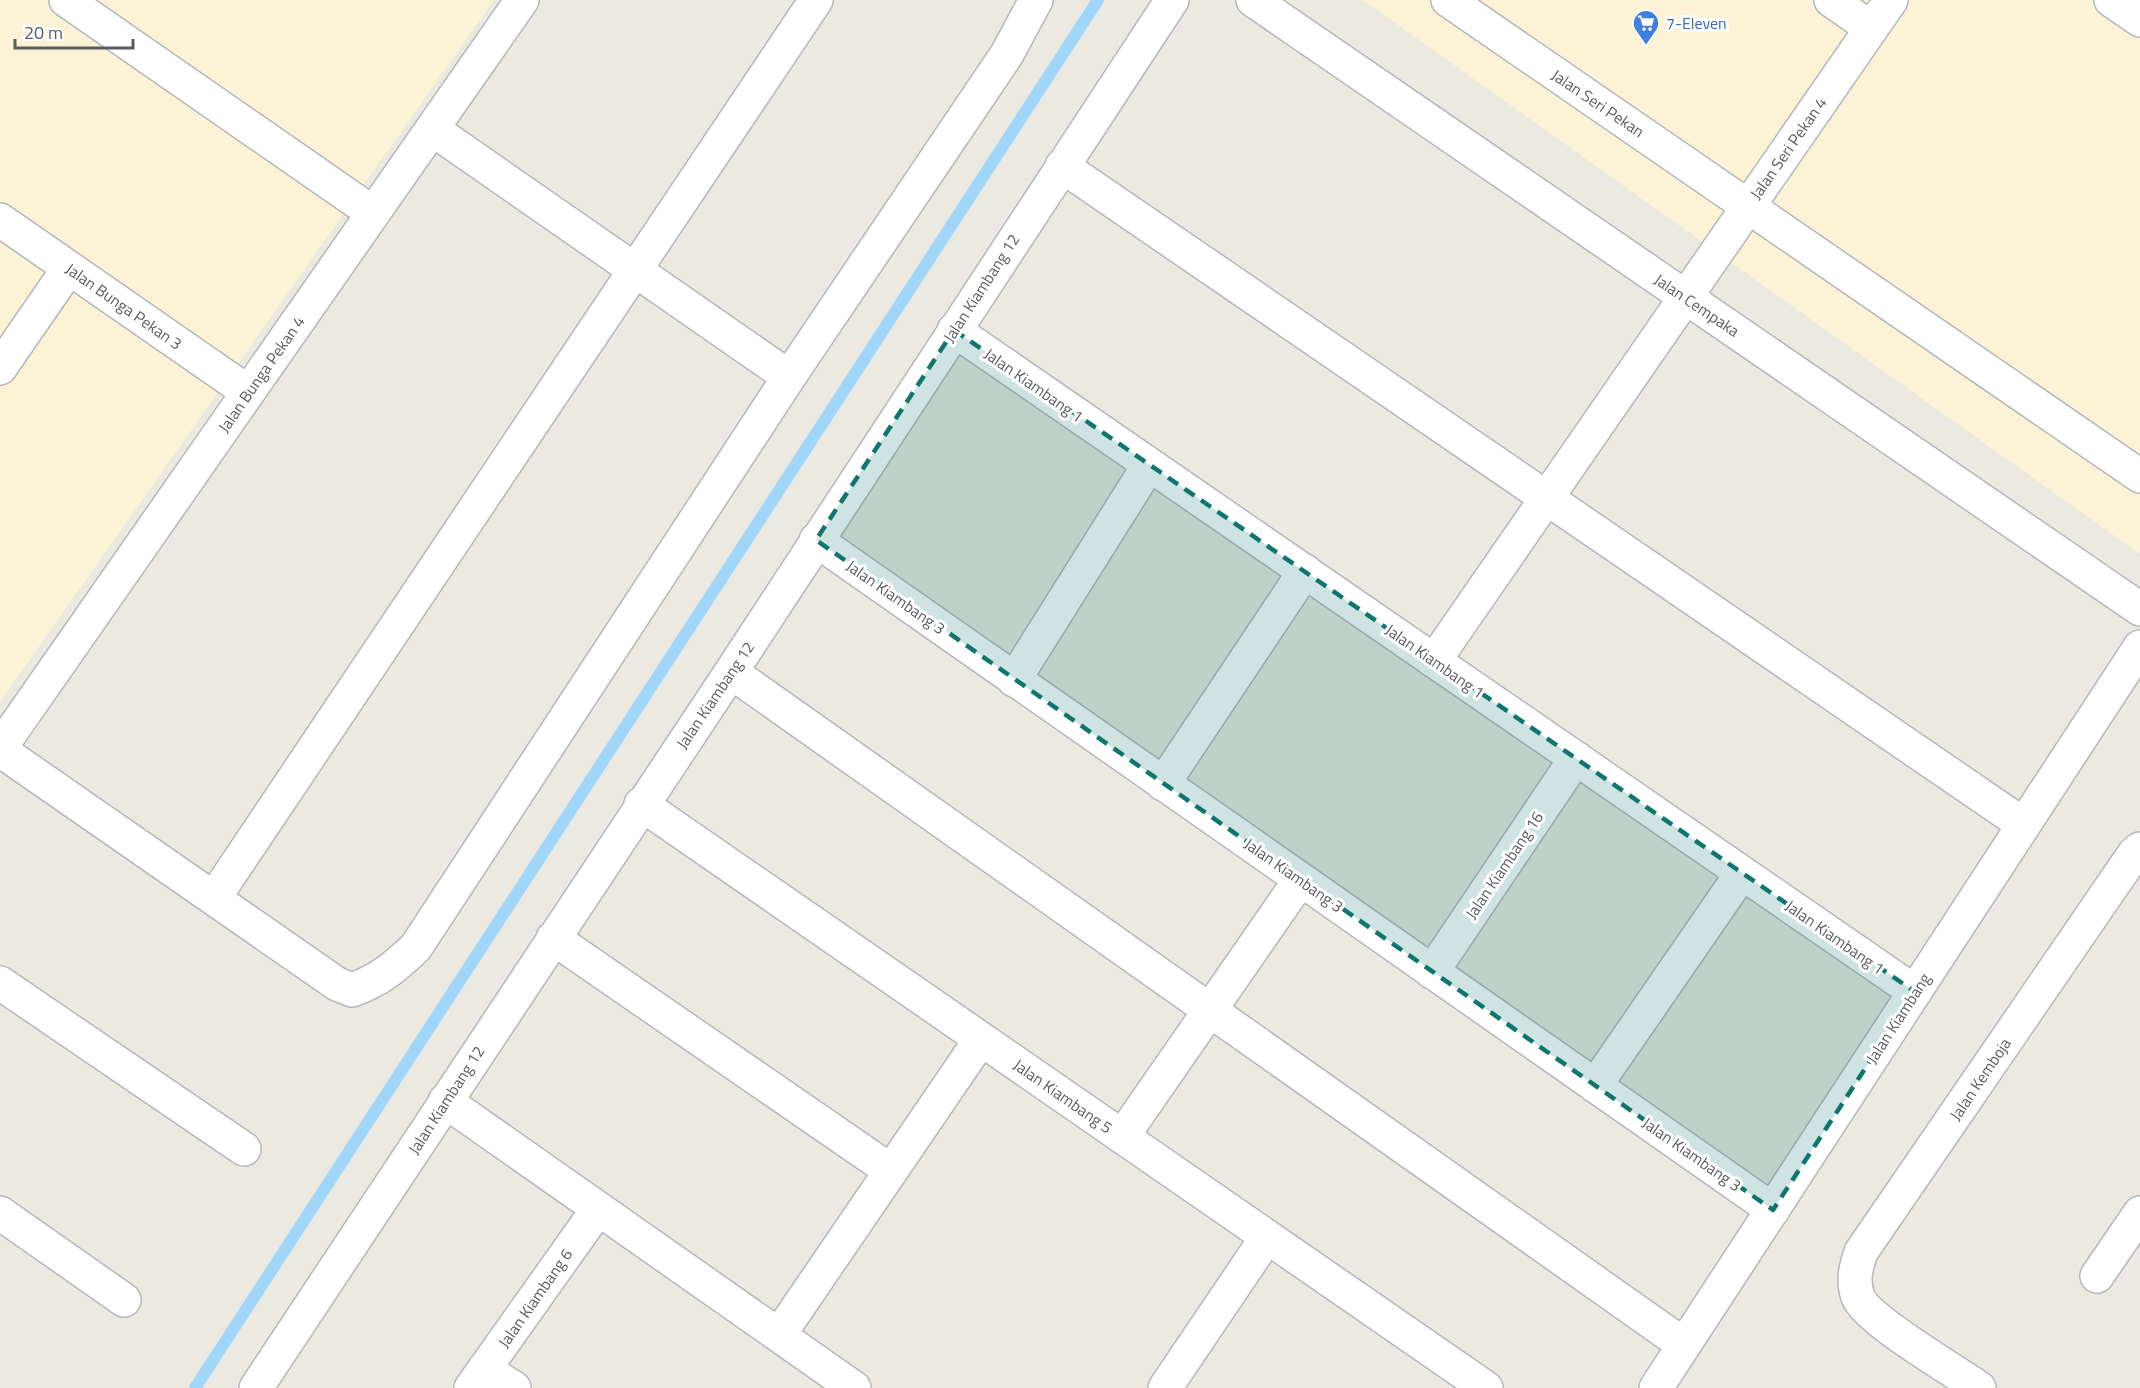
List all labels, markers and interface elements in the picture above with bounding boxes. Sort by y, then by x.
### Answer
supermarket icon: 7-Eleven [1631,8,1661,46]
place label: 7-Eleven [1666,11,1727,35]
scale bar [15,12,134,50]
text: 20 m [24,19,63,46]
street label: Jalan Seri Pekan [1547,63,1649,143]
street label: Jalan Seri Pekan 4 [1744,92,1832,204]
street label: Jalan Kiambang 12 [937,229,1025,347]
street label: Jalan Bunga Pekan 3 [61,257,187,355]
street label: Jalan Cempaka [1649,267,1745,343]
street label: Jalan Bunga Pekan 4 [212,311,310,437]
street label: Jalan Kiambang 1 [980,342,1088,428]
street label: Jalan Kiambang 3 [842,554,950,640]
street label: Jalan Kiambang 1 [1381,618,1489,704]
street label: Jalan Kiambang 12 [670,636,760,754]
street label: Jalan Kiambang 16 [1459,806,1549,924]
street label: Jalan Kiambang 3 [1240,832,1348,918]
street label: Jalan Kiambang 1 [1781,894,1889,980]
street label: Jalan Kiambang [1860,968,1936,1068]
street label: Jalan Kemboja [1943,1033,2017,1125]
street label: Jalan Kiambang 12 [402,1041,490,1159]
street label: Jalan Kiambang 5 [1009,1053,1118,1139]
street label: Jalan Kiambang 3 [1638,1111,1746,1197]
street label: Jalan Kiambang 6 [492,1243,578,1352]

